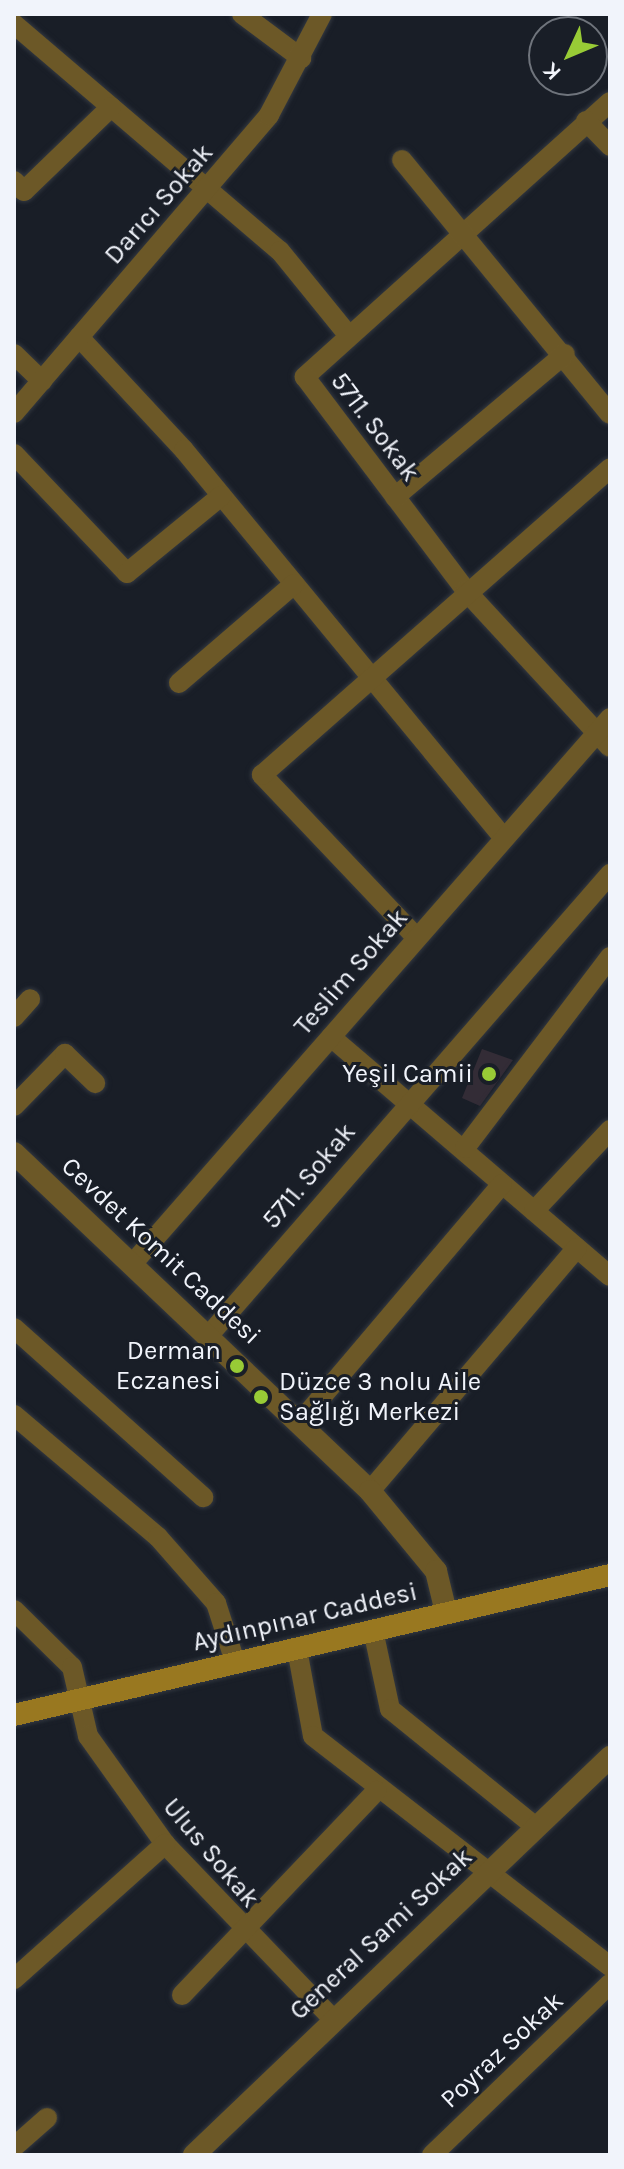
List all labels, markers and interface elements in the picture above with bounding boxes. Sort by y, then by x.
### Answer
north arrow [528,16,608,96]
text: K [538,57,567,85]
street label: Darıcı Sokak [98,137,220,271]
street label: 5711. Sokak [324,366,426,488]
street label: Teslim Sokak [288,902,414,1042]
place label: Yeşil Camii [342,1058,473,1090]
marker: Yeşil Camii [480,1065,498,1083]
street label: 5711. Sokak [256,1117,362,1235]
street label: Cevdet Komit Caddesi [55,1151,267,1351]
place label: Derman Eczanesi [116,1335,221,1396]
marker: Derman Eczanesi [228,1357,246,1375]
place label: Düzce 3 nolu Aile Sağlığı Merkezi [279,1366,481,1428]
marker: Düzce 3 nolu Aile Sağlığı Merkezi [250,1386,272,1408]
street label: Aydınpınar Caddesi [190,1576,420,1658]
street label: Ulus Sokak [156,1792,266,1914]
street label: General Sami Sokak [283,1841,479,2027]
street label: Poyraz Sokak [434,1985,570,2115]

